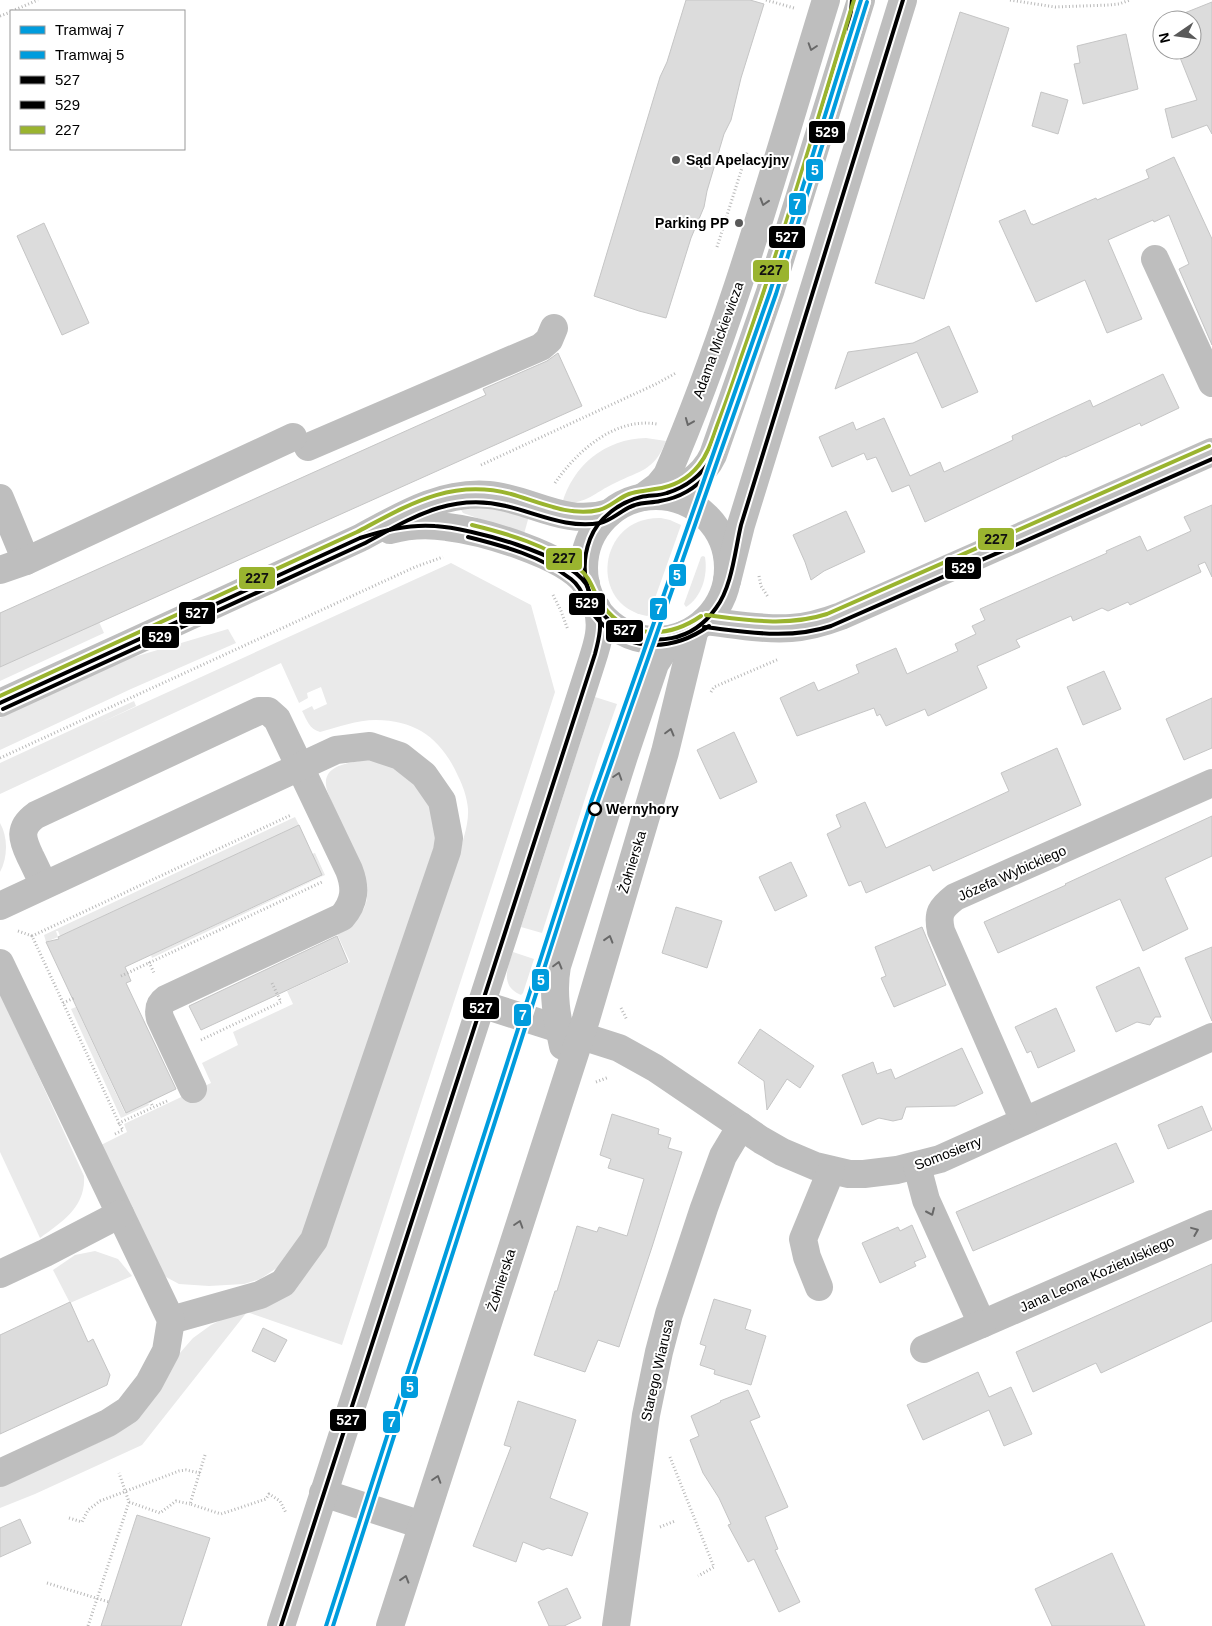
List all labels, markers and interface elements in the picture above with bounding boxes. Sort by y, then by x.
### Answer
legend [10,10,185,150]
north arrow [1152,10,1202,60]
text: Tramwaj 7 [55,21,124,38]
text: N [1155,31,1173,45]
one-way arrow [808,42,818,50]
text: Tramwaj 5 [55,46,124,63]
text: 527 [55,71,80,88]
text: 529 [55,96,80,113]
line badge: 529 [808,120,846,144]
text: 227 [55,121,80,138]
text: 529 [815,124,839,140]
place label: Sąd Apelacyjny [686,152,789,168]
marker: Sąd Apelacyjny [670,154,682,166]
line badge: 5 [805,158,824,182]
text: 5 [811,162,819,178]
line badge: 7 [788,192,807,216]
text: 7 [793,196,801,212]
one-way arrow [760,197,770,205]
place label: Parking PP [655,215,729,231]
marker: Parking PP [733,217,745,229]
line badge: 527 [768,225,806,249]
text: 527 [775,229,799,245]
line badge: 227 [752,259,790,283]
text: 227 [759,262,783,278]
street label: Adama Mickiewicza [689,279,747,400]
one-way arrow [684,417,695,426]
line badge: 227 [977,527,1015,551]
text: 227 [984,531,1008,547]
line badge: 227 [545,547,583,571]
text: 227 [552,550,576,566]
line badge: 529 [944,556,982,580]
text: 529 [951,560,975,576]
line badge: 5 [668,563,687,587]
line badge: 227 [238,566,276,590]
text: 5 [673,567,681,583]
text: 227 [245,570,269,586]
line badge: 529 [568,592,606,616]
text: 529 [575,595,599,611]
line badge: 7 [649,597,668,621]
line badge: 527 [178,601,216,625]
text: 7 [655,601,663,617]
text: 527 [185,605,209,621]
line badge: 527 [605,619,644,643]
text: 527 [613,622,637,638]
line badge: 529 [141,625,180,649]
text: 529 [148,629,172,645]
one-way arrow [664,728,675,737]
one-way arrow [612,773,622,781]
place label: Wernyhory [606,801,679,817]
marker: Wernyhory [588,802,602,816]
street label: Żołnierska [614,828,649,895]
street label: Józefa Wybickiego [955,842,1069,904]
one-way arrow [604,935,614,943]
one-way arrow [552,960,563,969]
line badge: 5 [531,968,550,992]
text: 5 [537,972,545,988]
line badge: 527 [462,996,500,1020]
text: 527 [469,1000,493,1016]
line badge: 7 [513,1003,532,1027]
text: 7 [519,1007,527,1023]
street label: Somosierry [912,1133,984,1173]
one-way arrow [925,1207,935,1216]
one-way arrow [513,1220,523,1229]
one-way arrow [1190,1227,1198,1237]
street label: Jana Leona Kozietulskiego [1017,1233,1177,1315]
street label: Żołnierska [482,1246,519,1313]
street label: Starego Wiarusa [637,1317,677,1423]
line badge: 5 [400,1375,419,1399]
text: 5 [406,1379,414,1395]
line badge: 527 [329,1408,367,1432]
line badge: 7 [382,1410,401,1434]
text: 527 [336,1412,360,1428]
text: 7 [388,1414,396,1430]
one-way arrow [431,1475,441,1483]
one-way arrow [399,1576,409,1584]

